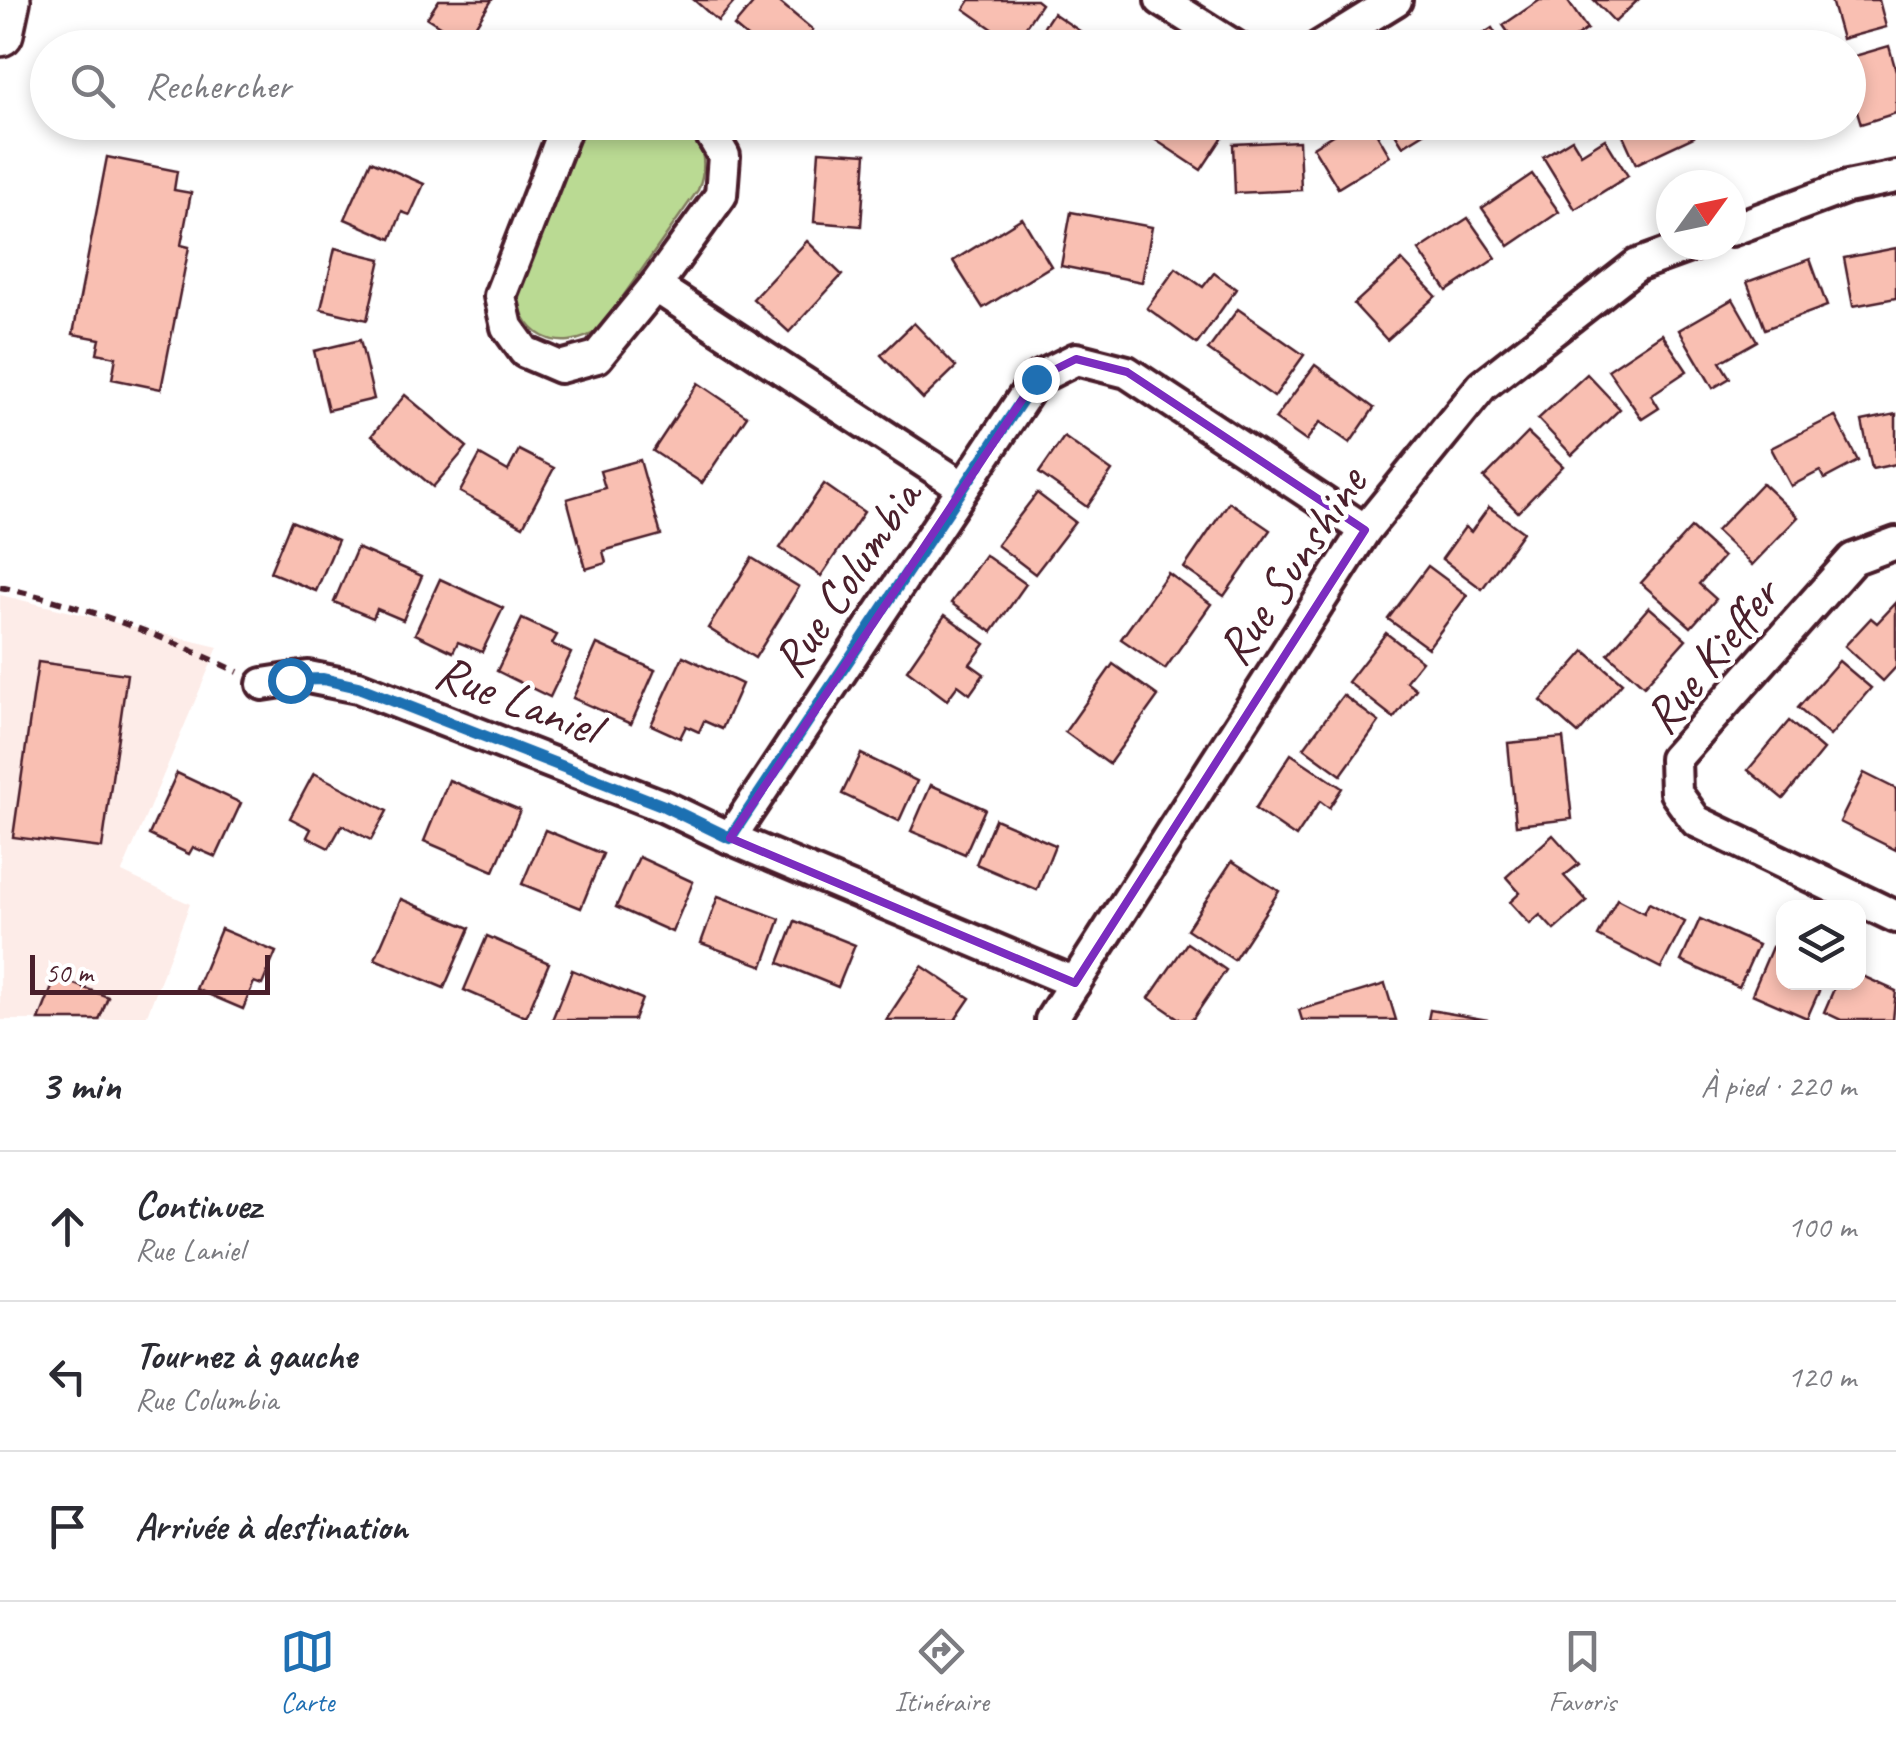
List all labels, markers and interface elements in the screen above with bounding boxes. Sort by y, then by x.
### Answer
search box [30,30,1866,140]
icon: search [65,58,120,113]
text: Rechercher [145,62,291,109]
north arrow [1656,170,1746,260]
route end [1014,357,1060,403]
street label: Rue Sunshine [1202,453,1382,677]
street label: Rue Columbia [758,465,937,689]
street label: Rue Kieffer [1629,562,1796,746]
street label: Rue Laniel [427,639,616,762]
route start [268,658,314,704]
map controls [1776,900,1866,990]
button: layers [1776,900,1866,990]
scale bar [30,950,270,994]
text: 50 m [45,955,93,990]
text: 3 min [40,1059,120,1112]
text: À pied · 220 m [1701,1065,1856,1106]
text: Continuez [135,1182,261,1229]
icon: ahead [40,1199,95,1254]
text: 100 m [1787,1206,1856,1247]
text: Rue Laniel [135,1229,244,1270]
text: Tournez à gauche [135,1332,356,1379]
icon: left [40,1349,95,1404]
text: 120 m [1787,1356,1856,1397]
text: Rue Columbia [135,1379,278,1420]
icon: arrive [40,1499,95,1554]
text: Arrivée à destination [135,1503,407,1550]
tab: Carte [280,1624,335,1719]
tab: Itinéraire [894,1624,989,1719]
tab: Favoris [1549,1624,1616,1719]

